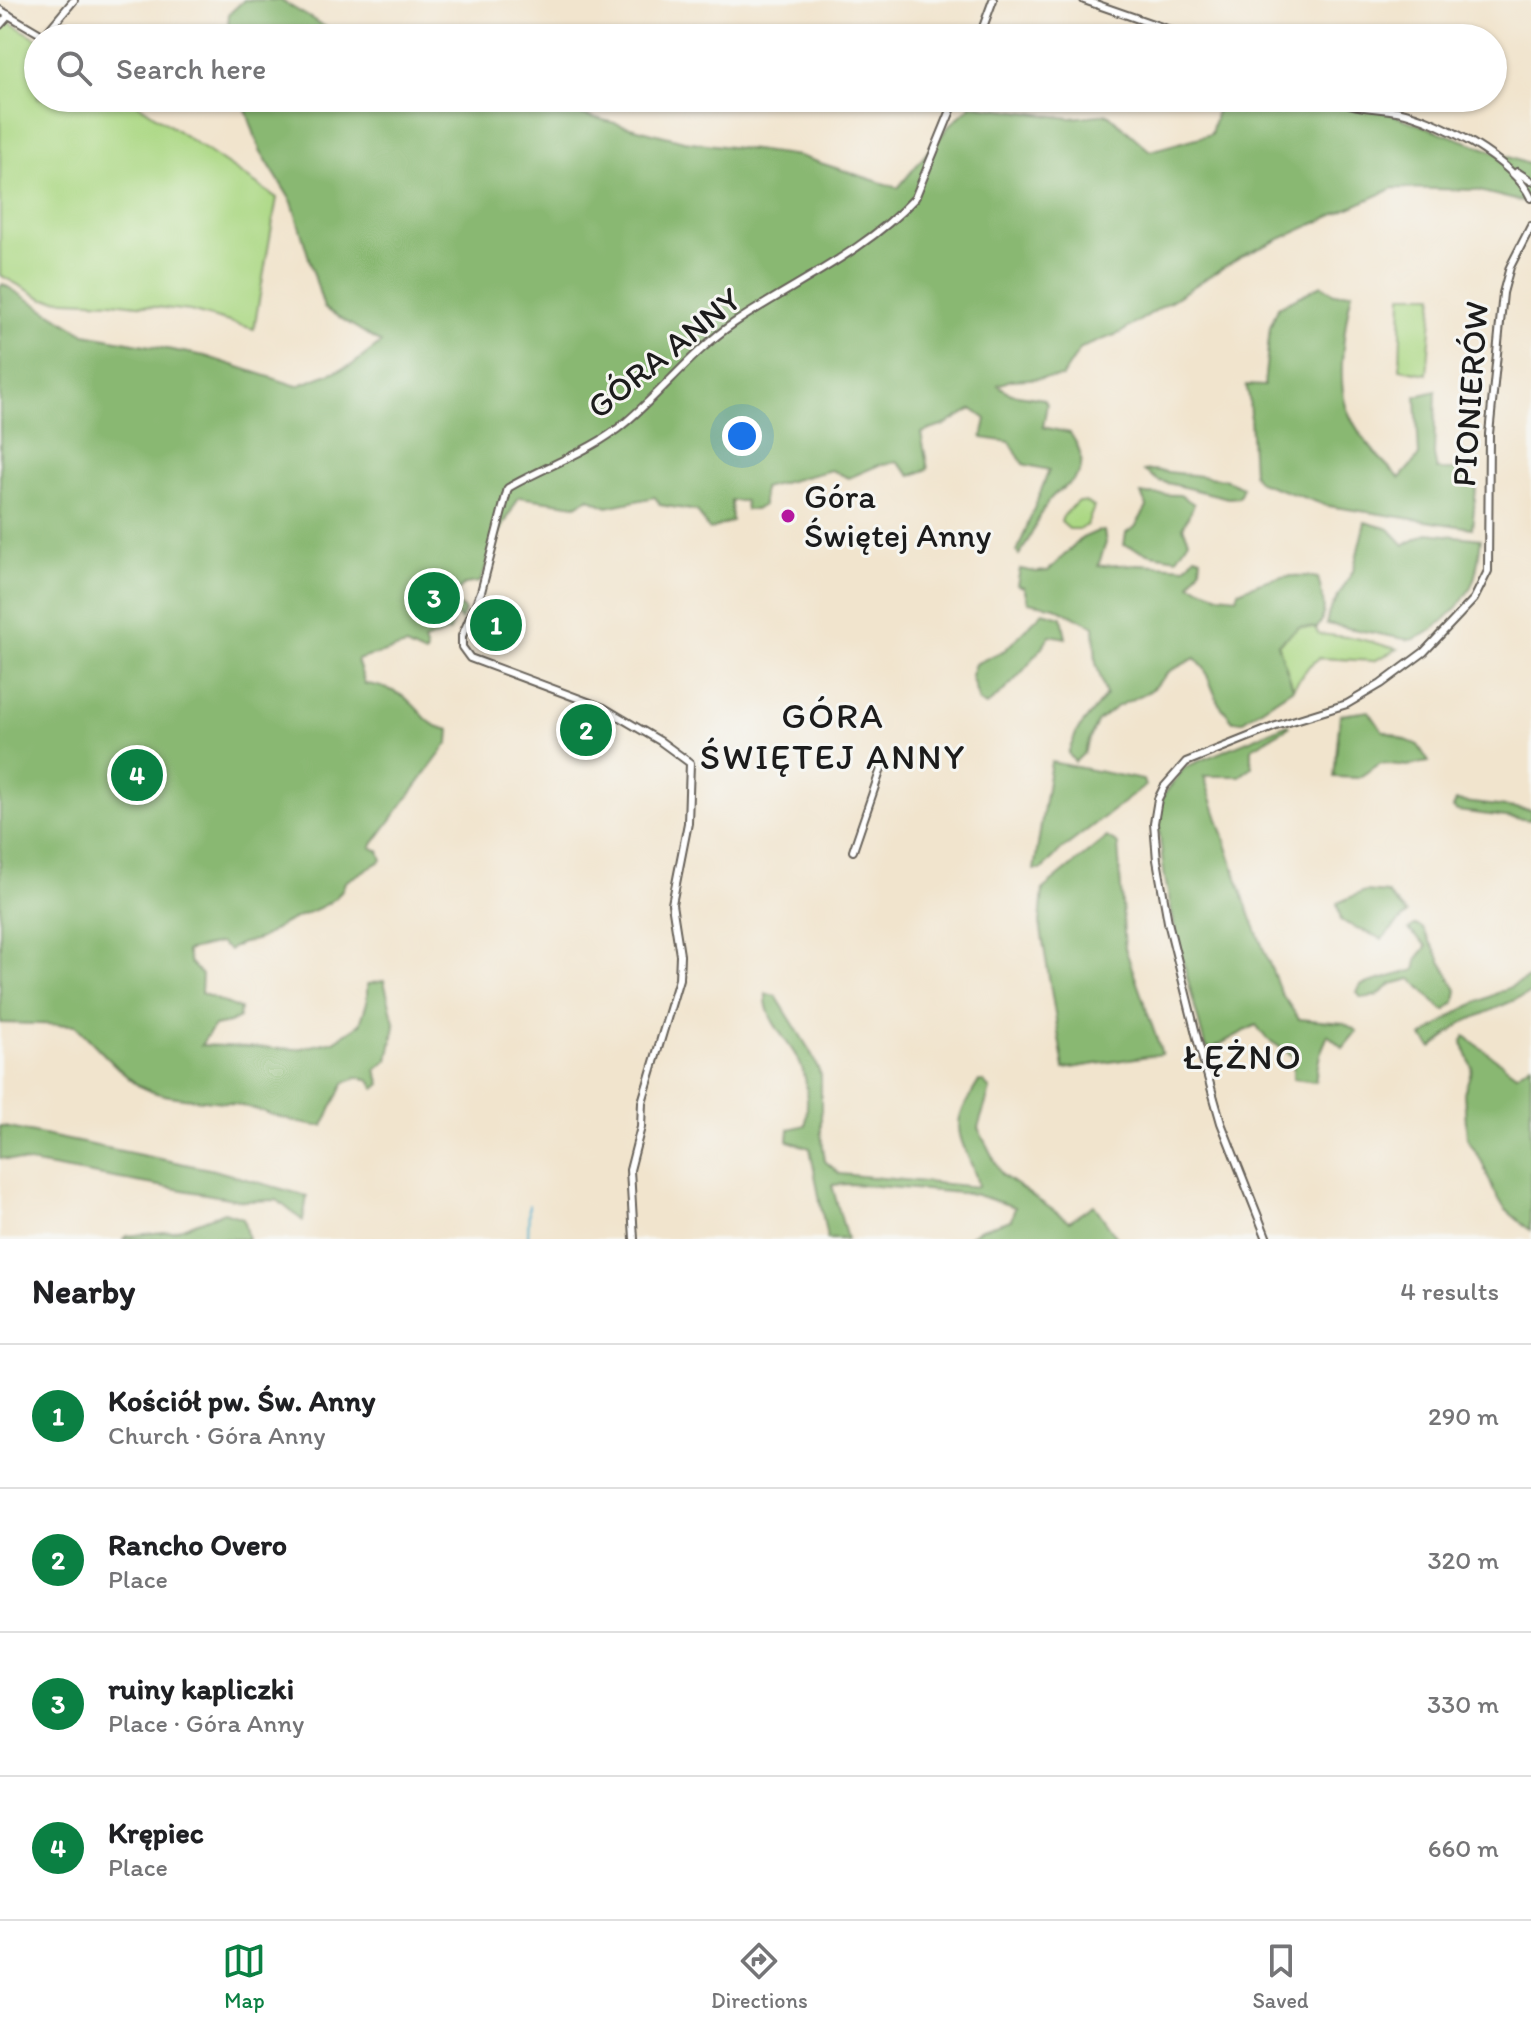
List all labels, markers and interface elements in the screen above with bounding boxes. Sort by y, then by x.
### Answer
search box [24,24,1507,112]
icon: search [52,46,96,90]
text: Search here [116,50,266,87]
street label: GÓRA ANNY [579,278,750,427]
street label: PIONIERÓW [1443,300,1497,488]
your location [722,416,762,456]
place label: Góra Świętej Anny [804,476,991,556]
marker: Góra Świętej Anny [779,507,797,525]
pin: 3 [408,568,460,628]
pin: 1 [470,595,522,655]
district label: GÓRA ŚWIĘTEJ ANNY [700,694,966,778]
pin: 2 [560,700,612,760]
pin: 4 [111,745,163,805]
district label: ŁĘŻNO [1183,1035,1303,1078]
text: Nearby [32,1271,135,1312]
text: 4 results [1400,1275,1499,1307]
text: Kościół pw. Św. Anny [108,1382,375,1419]
text: 1 [52,1400,64,1432]
text: 290 m [1428,1400,1499,1432]
text: Church · Góra Anny [108,1419,325,1451]
text: Rancho Overo [108,1526,287,1563]
text: 2 [51,1544,65,1576]
text: 320 m [1427,1544,1499,1576]
text: Place [108,1563,168,1595]
text: ruiny kapliczki [108,1670,294,1707]
text: 3 [51,1688,65,1720]
text: 330 m [1427,1688,1499,1720]
text: Place · Góra Anny [108,1707,304,1739]
text: Krępiec [108,1814,204,1851]
text: 4 [50,1832,66,1864]
text: 660 m [1428,1832,1499,1864]
text: Place [108,1851,168,1883]
tab: Map [222,1939,266,2014]
tab: Directions [711,1939,808,2014]
tab: Saved [1252,1939,1309,2014]

